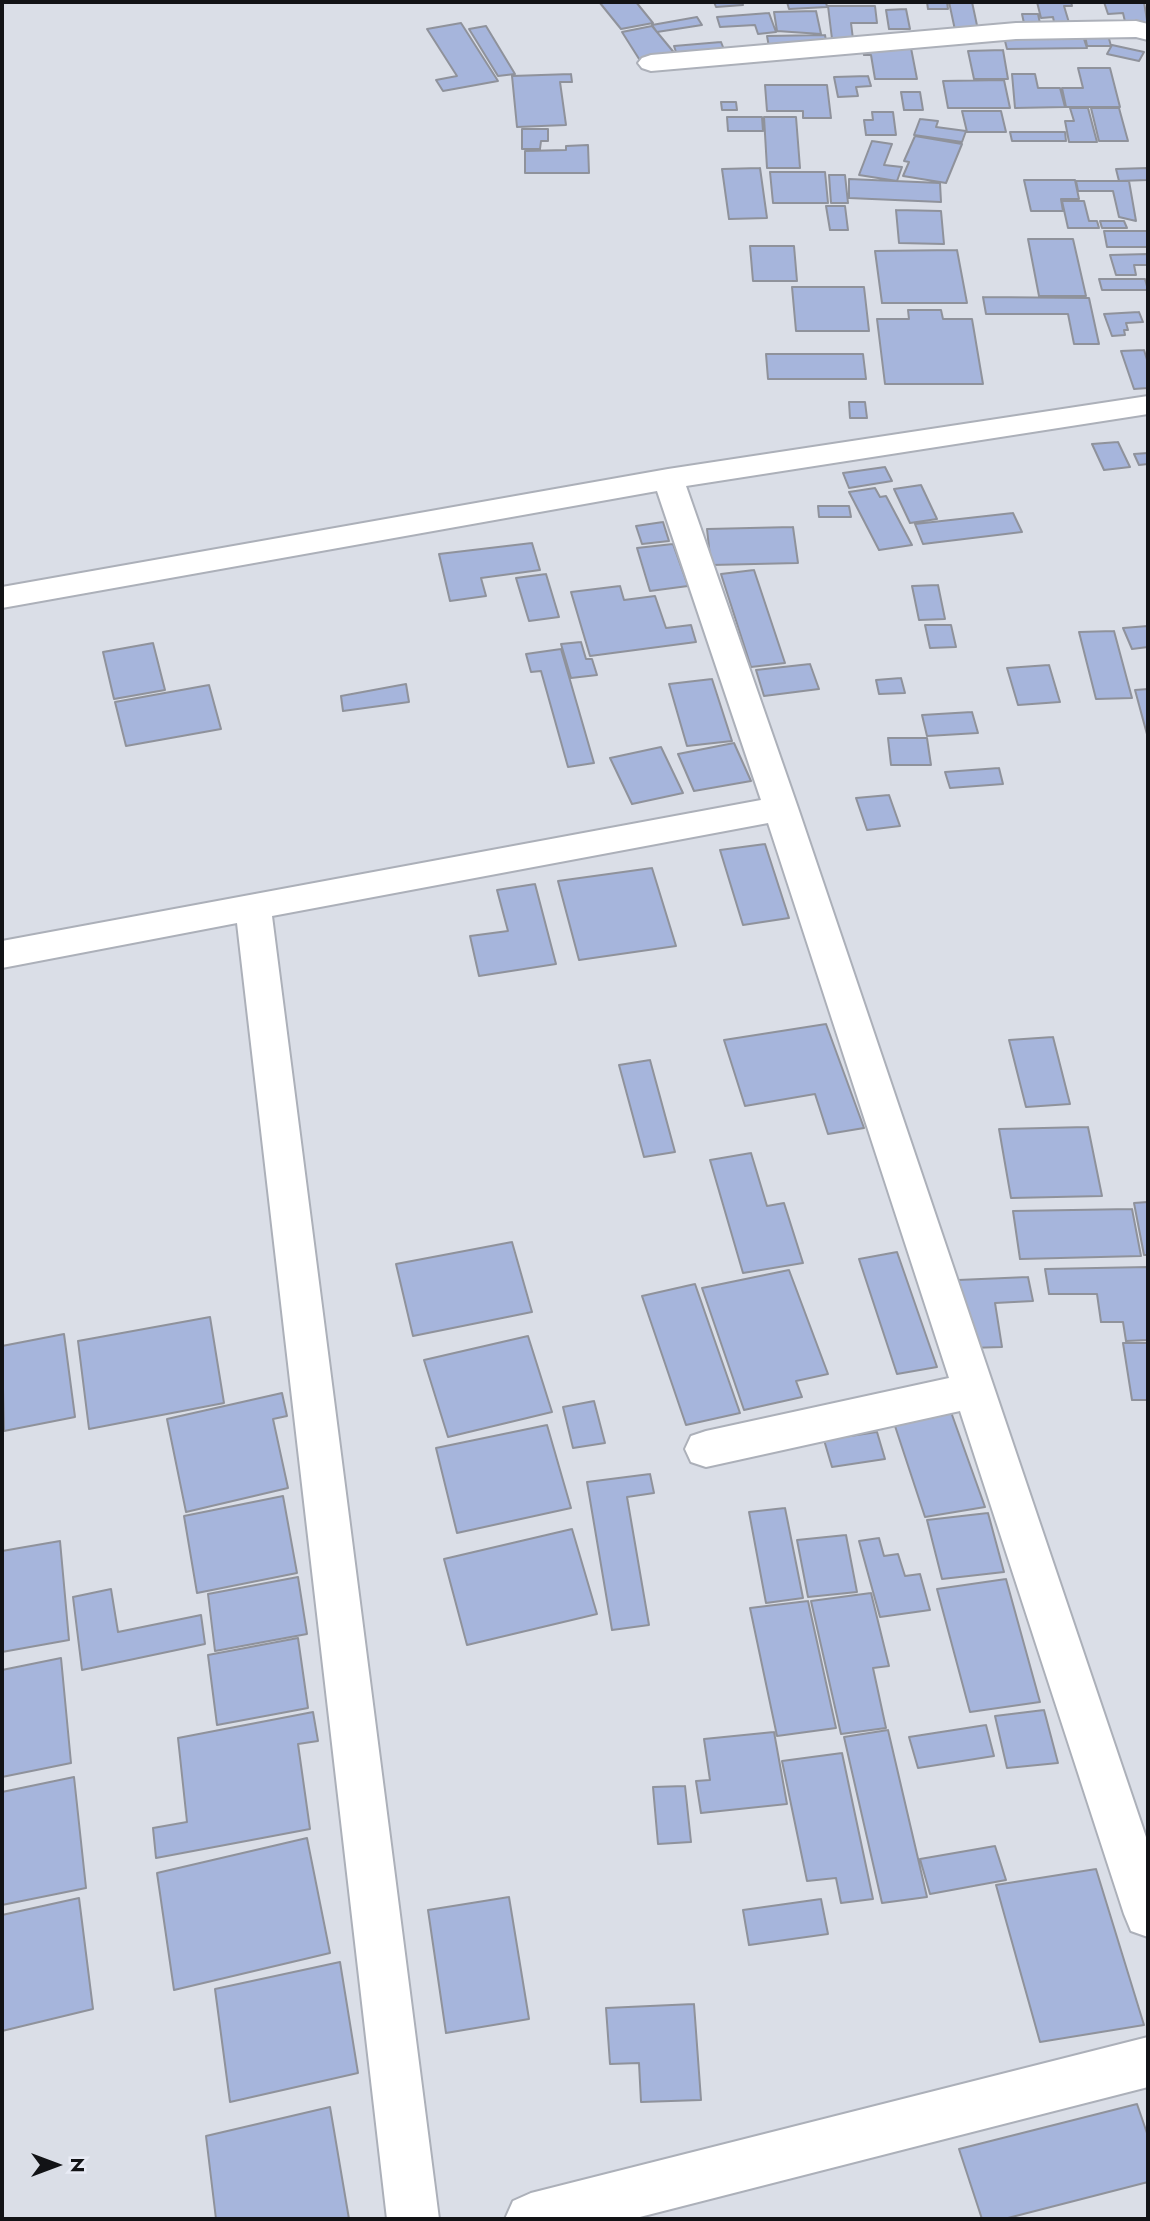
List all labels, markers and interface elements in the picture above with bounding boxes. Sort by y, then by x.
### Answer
north arrow [21,2130,91,2200]
text: N [64,2157,91,2173]

